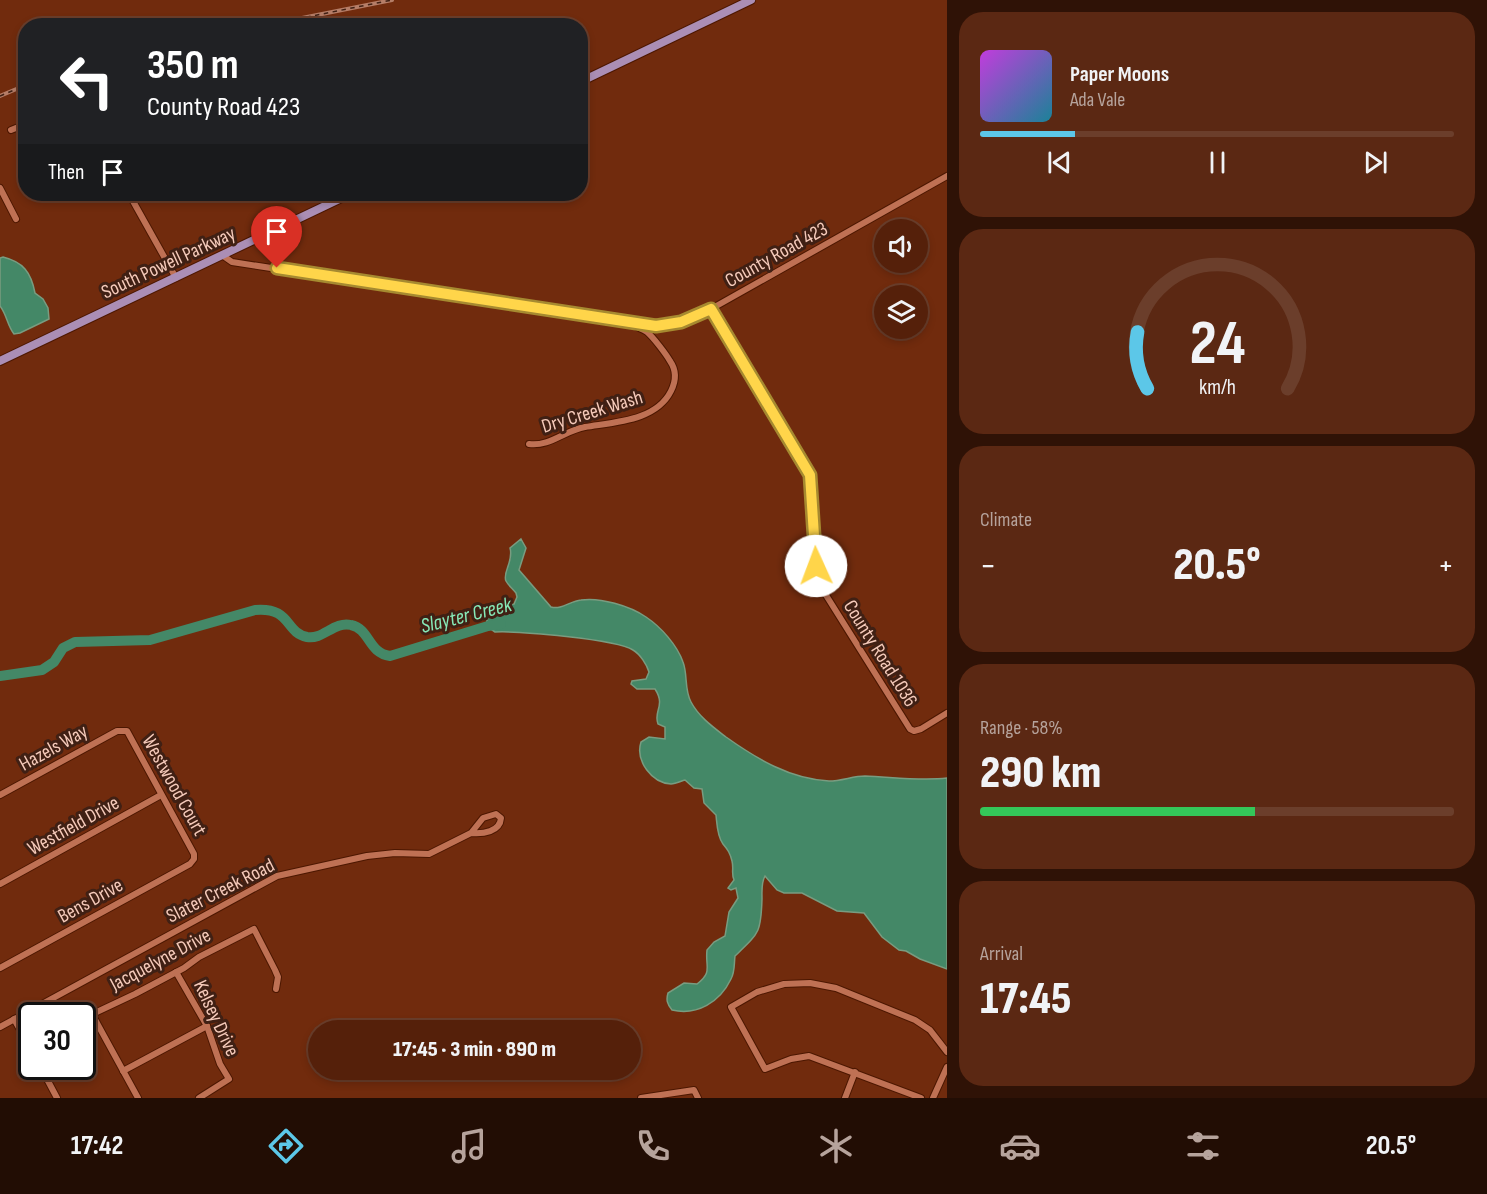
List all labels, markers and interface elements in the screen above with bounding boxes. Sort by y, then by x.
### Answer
text: 350 m [147,40,239,91]
icon: left [48,42,126,120]
text: Paper Moons [1070,61,1169,88]
text: Ada Vale [1070,88,1125,112]
text: County Road 423 [147,91,300,123]
icon: previous [1043,146,1076,179]
icon: pause [1201,146,1234,179]
icon: next [1359,146,1392,179]
icon: arrive [96,156,129,189]
text: Then [48,159,84,186]
pin [251,206,302,268]
icon: arrive [260,215,293,248]
street label: County Road 423 [721,217,832,293]
map controls [874,219,928,339]
button: sound [874,219,928,273]
street label: South Powell Parkway [98,221,239,304]
button: layers [874,285,928,339]
text: 24 [1189,307,1245,382]
text: km/h [1198,375,1236,400]
street label: Dry Creek Wash [539,385,646,439]
text: Climate [980,508,1032,532]
position arrow [784,534,848,598]
text: 20.5° [1173,538,1261,593]
text: − [980,546,996,586]
text: + [1438,546,1454,586]
water label: Slayter Creek [418,592,515,639]
street label: County Road 1036 [838,596,923,711]
text: Range · 58% [980,716,1063,740]
street label: Hazels Way [15,719,92,776]
street label: Westwood Court [137,731,212,840]
text: 290 km [980,746,1101,801]
street label: Westfield Drive [24,791,123,861]
street label: Slater Creek Road [162,853,279,928]
street label: Bens Drive [54,873,127,929]
street label: Jacquelyne Drive [105,923,215,997]
text: Arrival [980,942,1023,966]
text: 17:45 [980,972,1071,1027]
street label: Kelsey Drive [188,976,244,1060]
speed limit sign: 30 [18,1002,96,1080]
text: 17:45 · 3 min · 890 m [393,1036,556,1063]
icon: directions [265,1125,307,1167]
icon: music [448,1125,490,1167]
icon: phone [632,1125,674,1167]
icon: climate [815,1125,857,1167]
icon: car [999,1125,1041,1167]
icon: filters [1182,1125,1224,1167]
text: 17:42 [71,1130,123,1162]
text: 20.5° [1366,1130,1416,1162]

